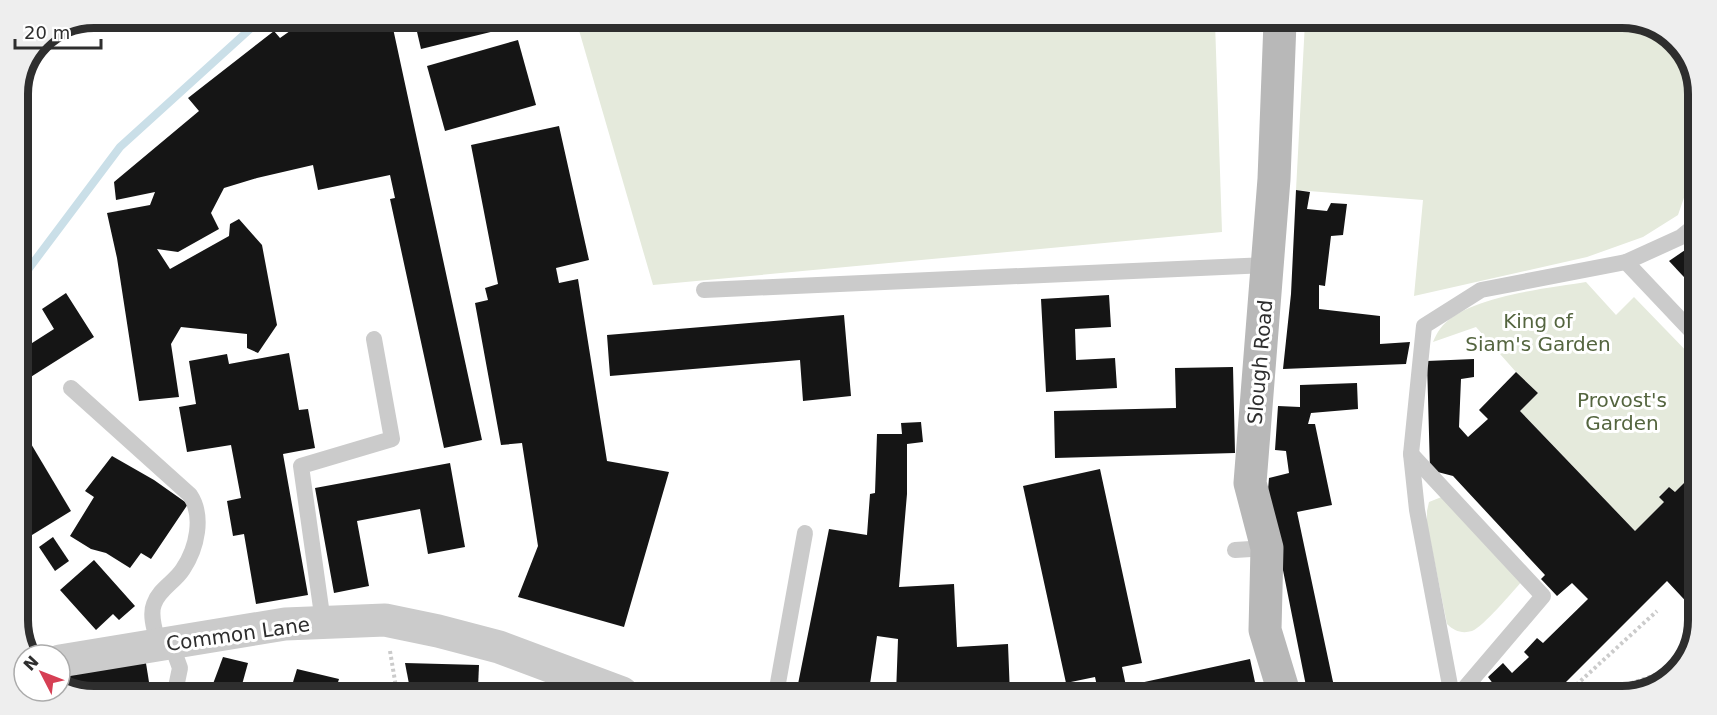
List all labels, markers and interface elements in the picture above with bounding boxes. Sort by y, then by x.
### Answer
scale bar [15,12,100,50]
text: 20 m [24,22,70,43]
street label: Slough Road [1243,299,1277,425]
park label: King of Siam's Garden [1465,309,1611,356]
park label: Provost's Garden [1577,388,1667,435]
street label: Common Lane [165,612,311,656]
north arrow [12,643,72,703]
text: N [20,652,43,675]

